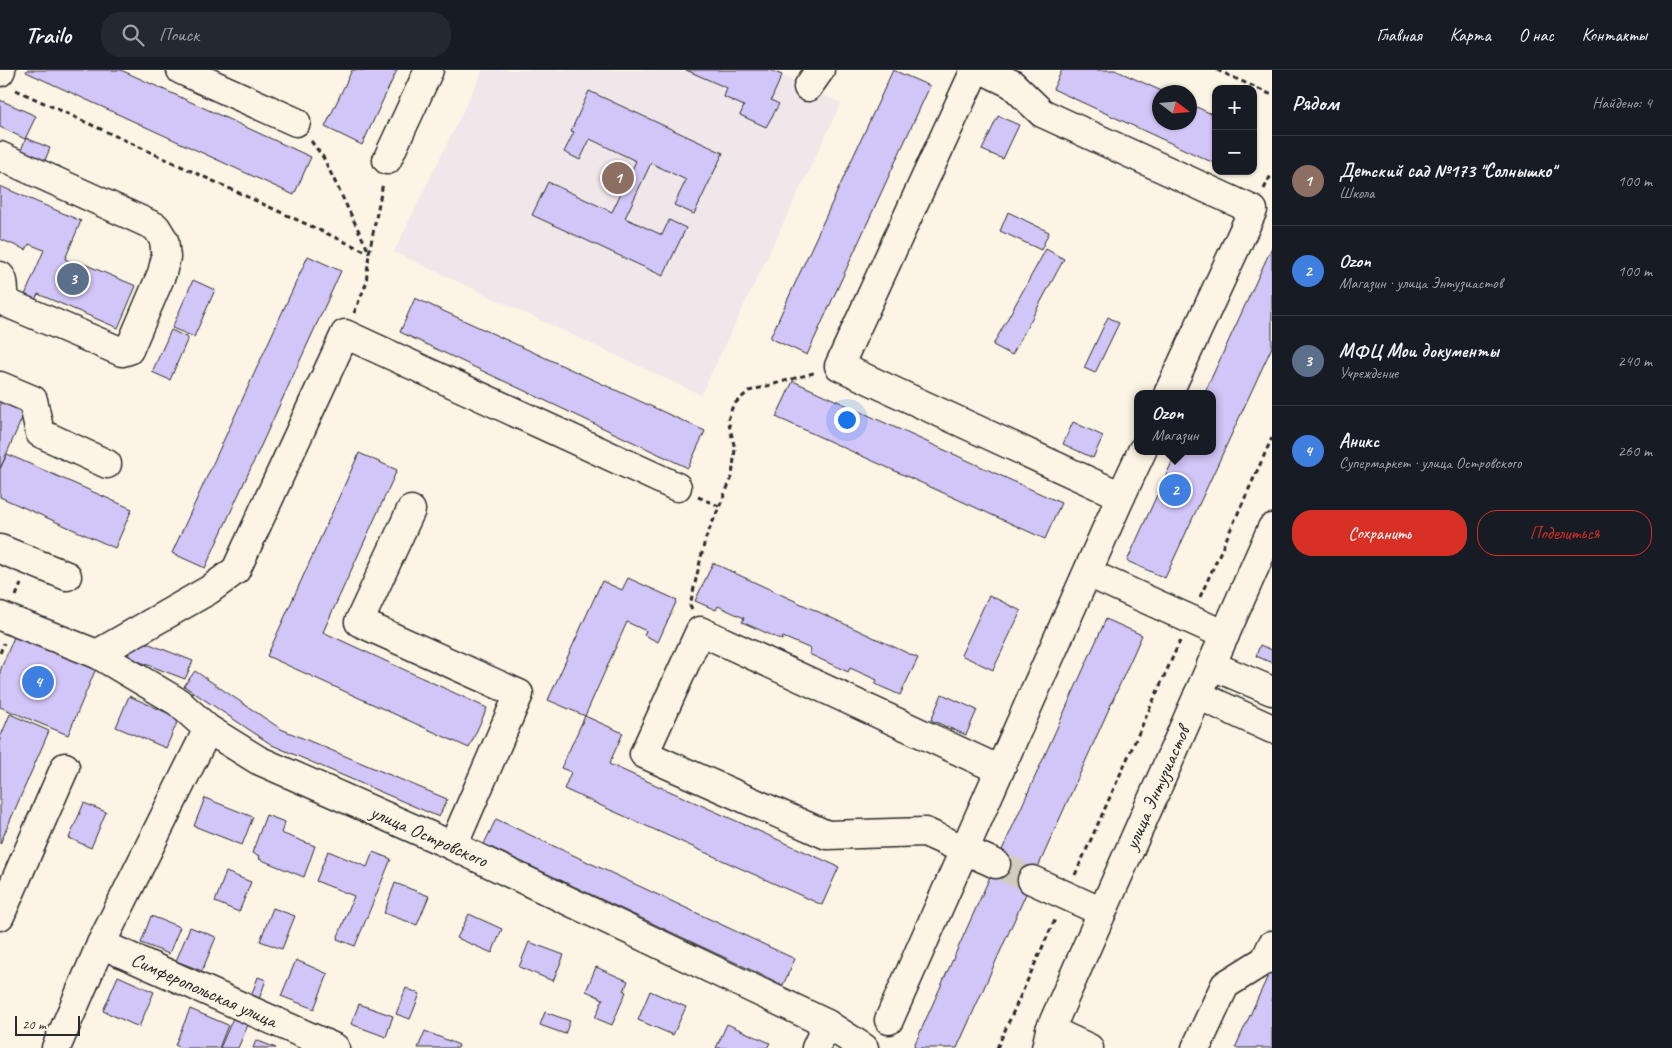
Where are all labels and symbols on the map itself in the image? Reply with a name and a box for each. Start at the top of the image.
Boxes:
north arrow [1152,85,1197,130]
pin: 1 [602,159,634,197]
pin: 3 [57,260,89,298]
your location [834,407,860,433]
pin: 2 [1159,471,1191,509]
pin: 4 [22,663,54,701]
street label: улица Энтузиастов [1118,720,1197,854]
street label: улица Островского [366,799,492,873]
street label: Симферопольская улица [127,947,282,1034]
scale bar [15,1013,80,1036]

